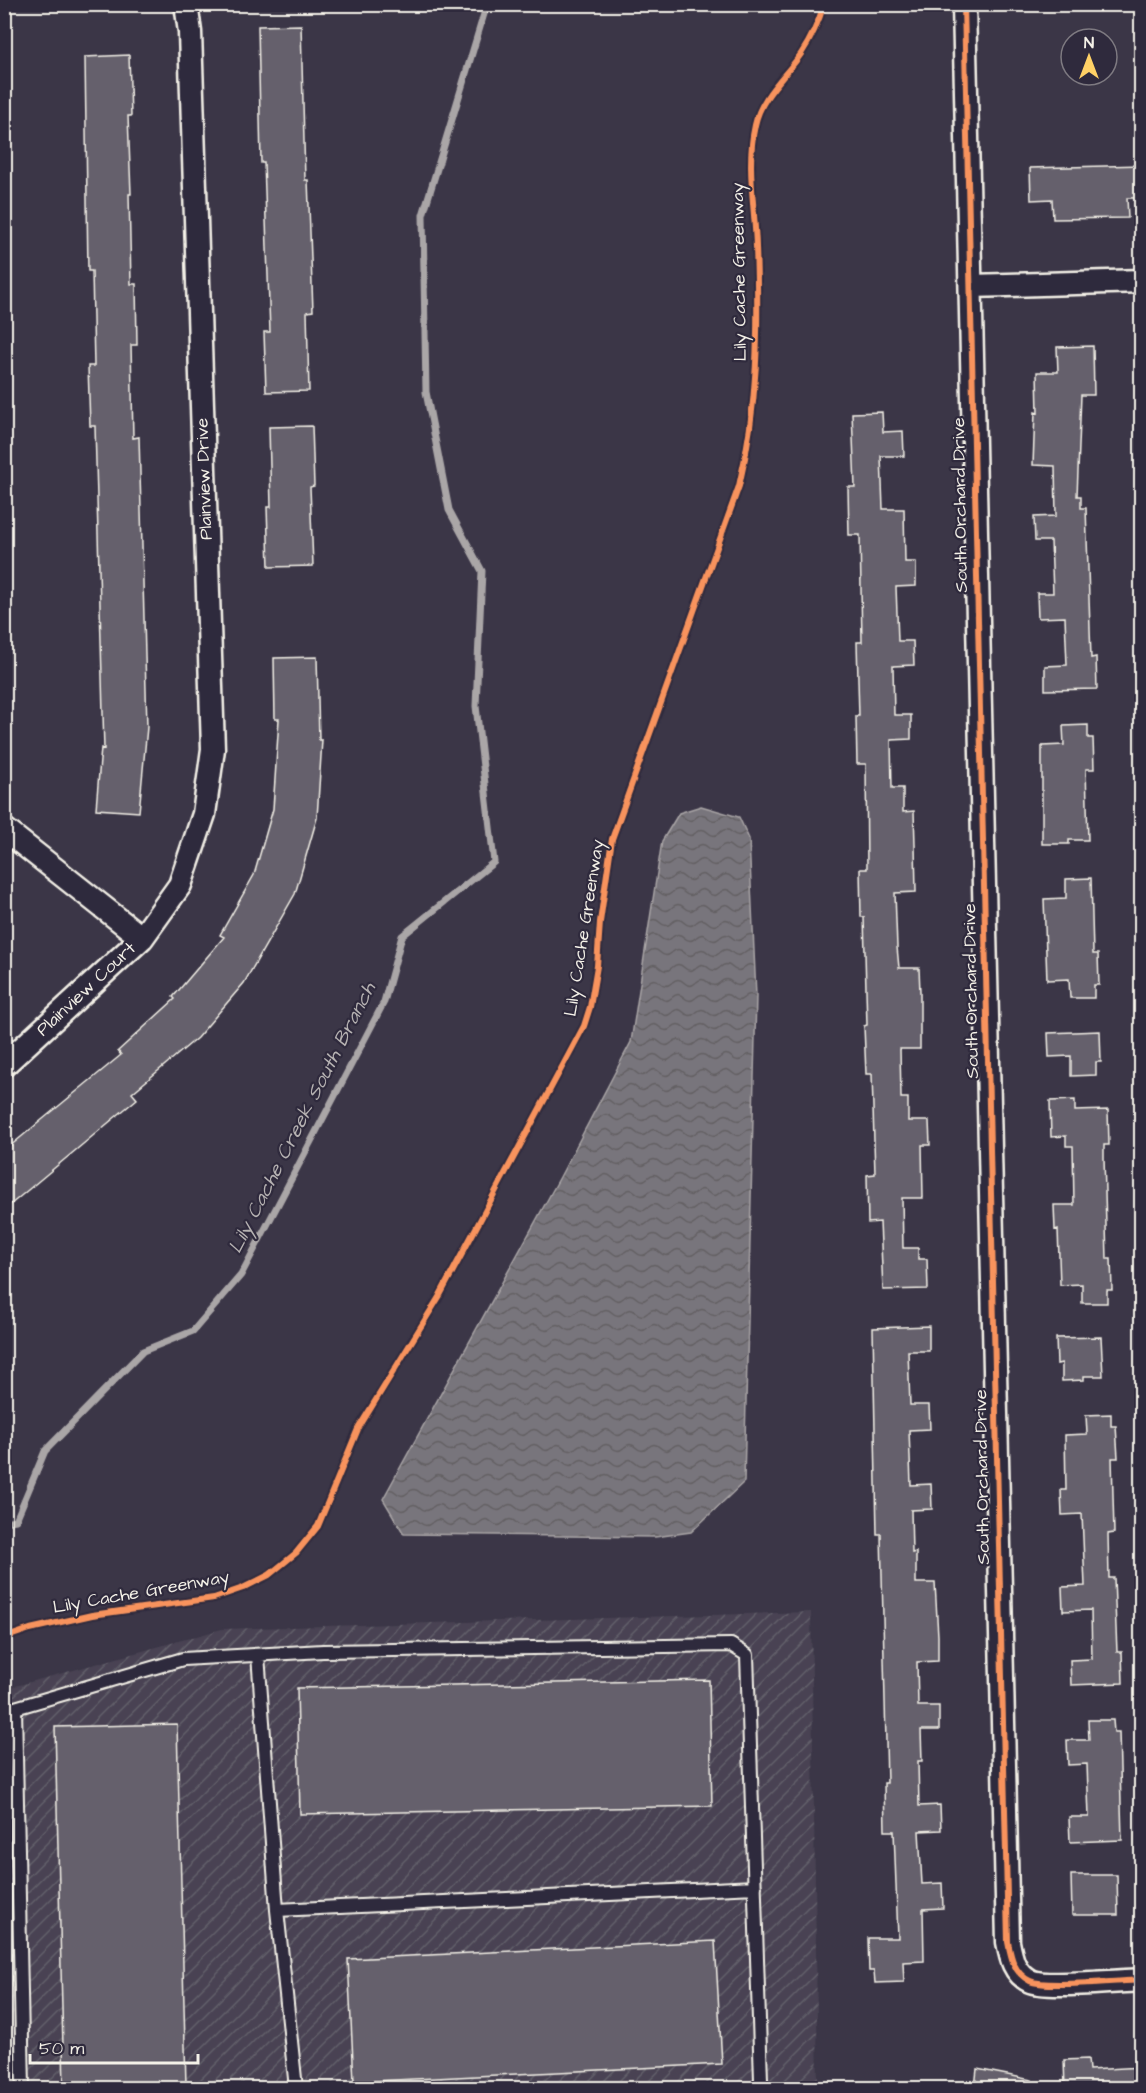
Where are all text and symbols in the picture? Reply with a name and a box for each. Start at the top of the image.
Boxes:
north arrow [1059,27,1119,87]
text: N [1084,32,1094,54]
street label: Lily Cache Greenway [725,182,754,362]
street label: Plainview Drive [189,417,219,540]
street label: South Orchard Drive [946,417,974,593]
street label: Lily Cache Greenway [558,838,611,1018]
street label: South Orchard Drive [957,903,985,1079]
street label: Plainview Court [31,936,142,1042]
water label: Lily Cache Creek South Branch [221,977,384,1259]
street label: South Orchard Drive [968,1389,996,1565]
street label: Lily Cache Greenway [51,1564,231,1621]
scale bar [30,2027,198,2065]
text: 50 m [39,2036,84,2061]

